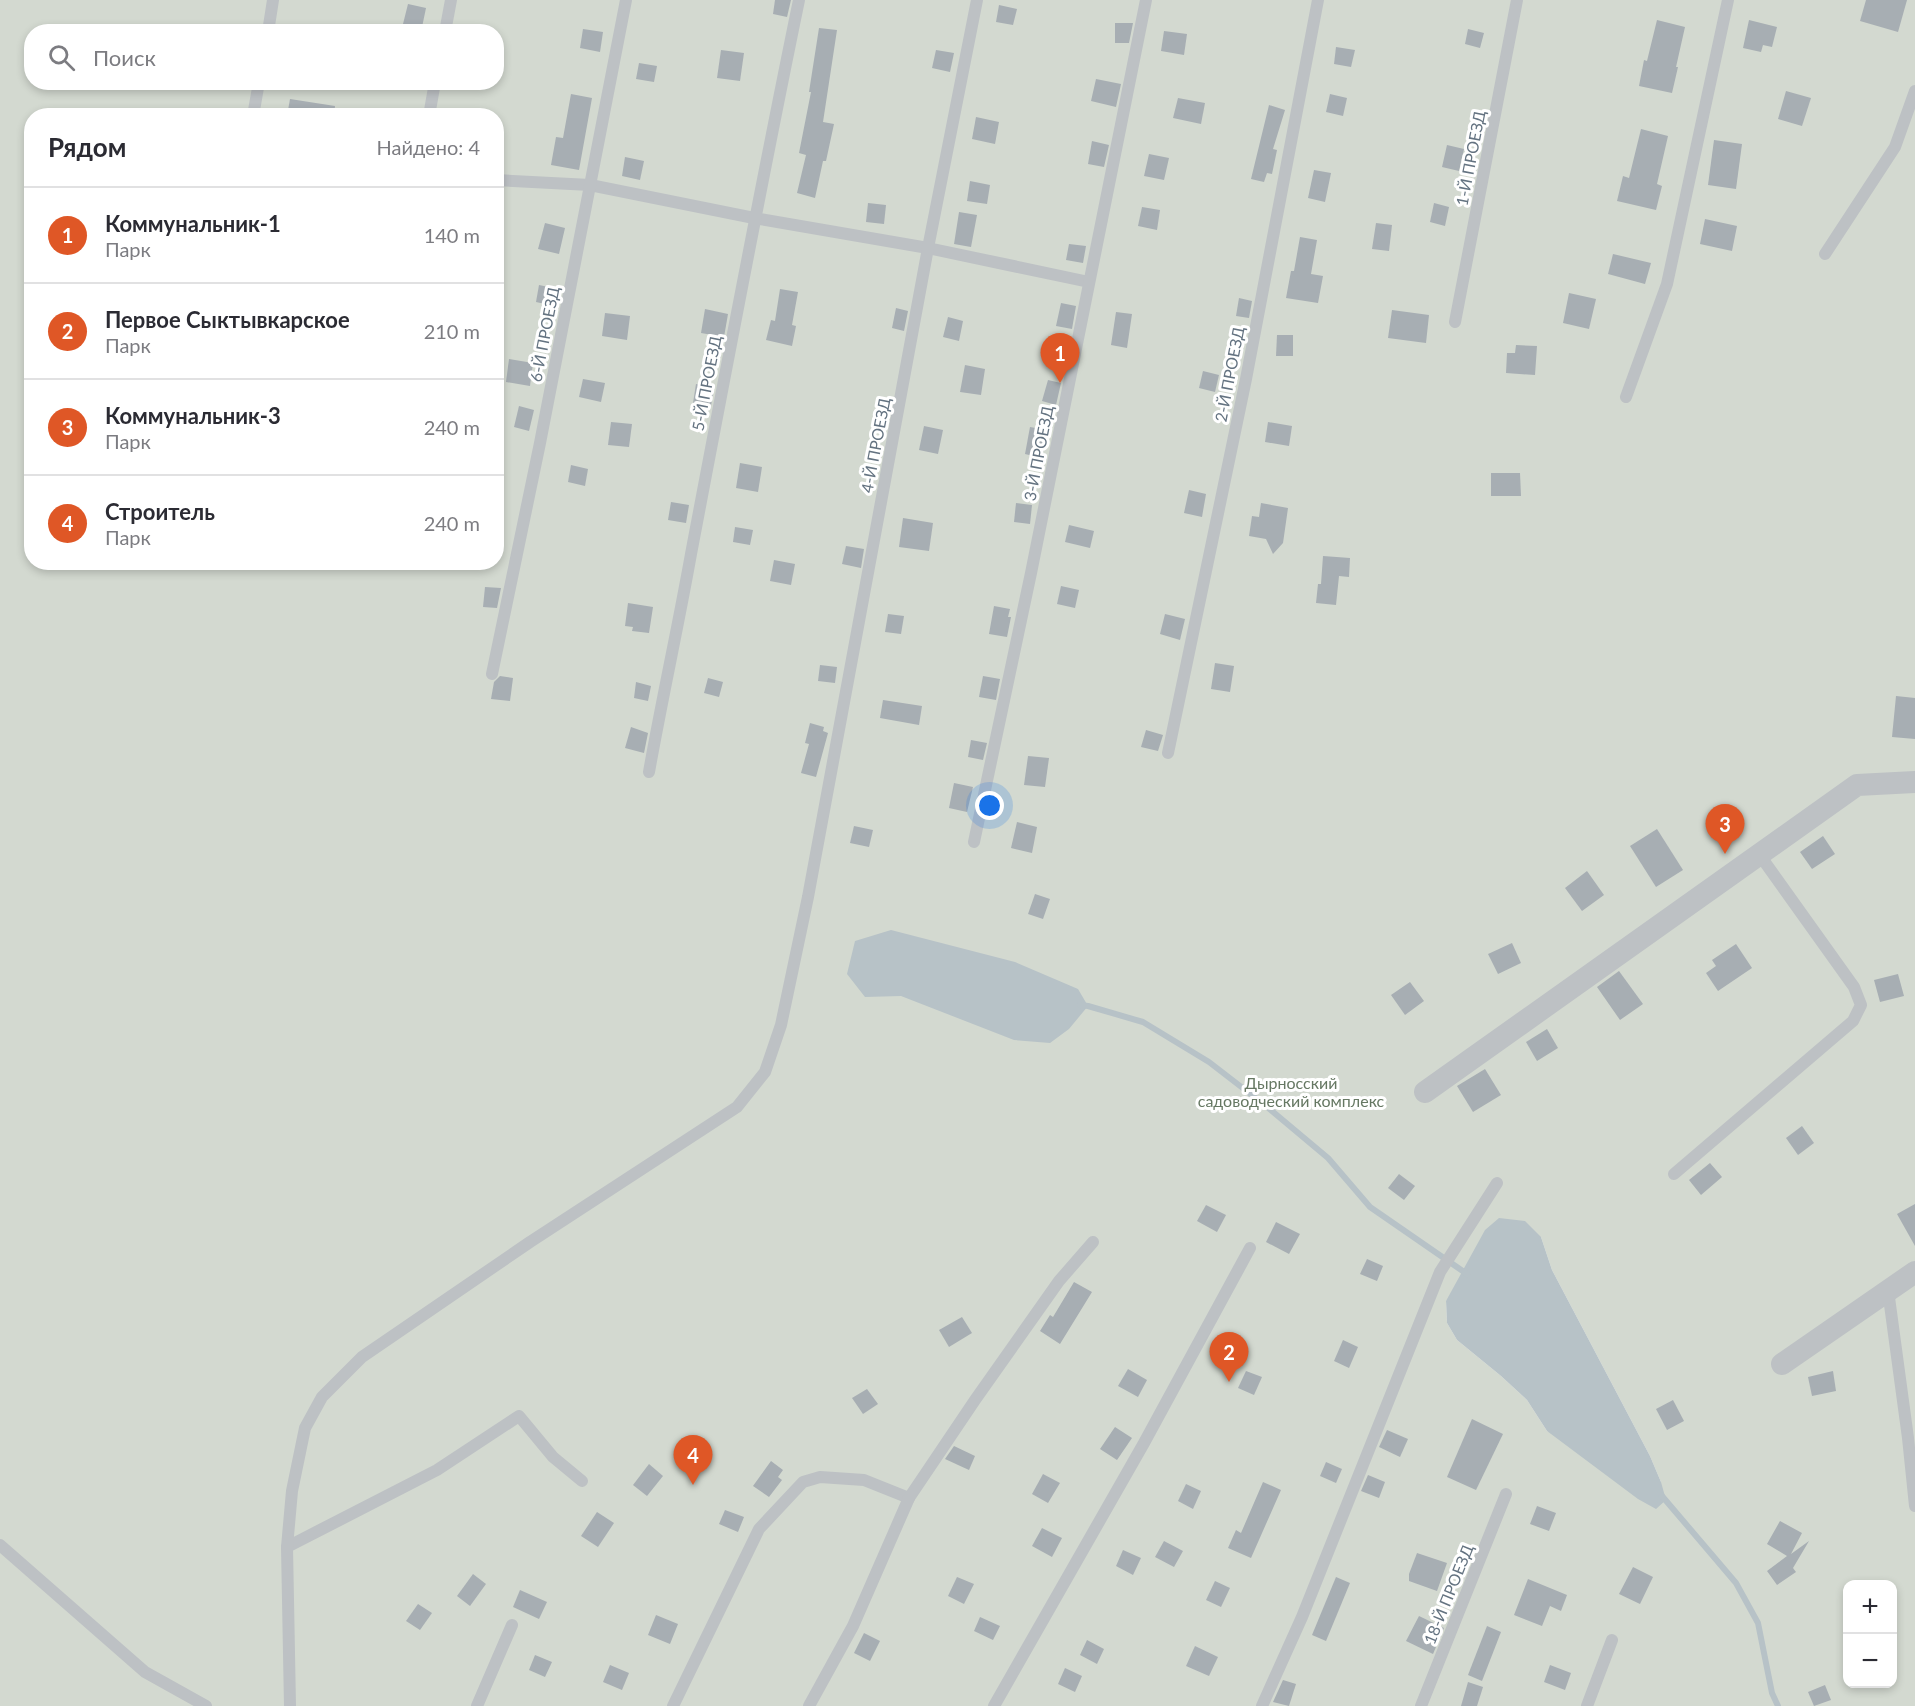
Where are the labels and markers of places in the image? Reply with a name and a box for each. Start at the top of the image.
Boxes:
pin: 1 [1040,334,1080,383]
pin: 3 [1706,804,1744,854]
pin: 2 [1210,1332,1248,1382]
pin: 4 [674,1436,712,1485]

